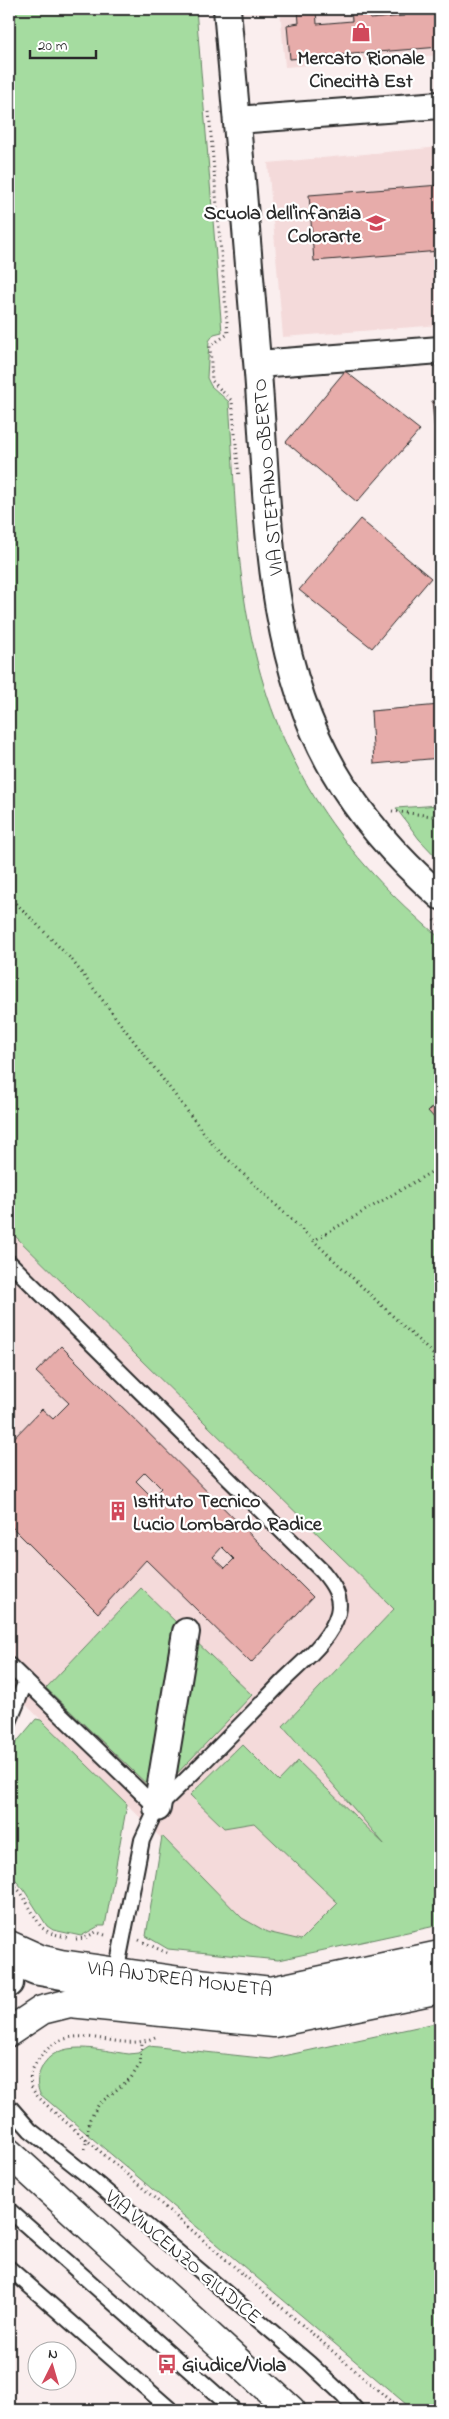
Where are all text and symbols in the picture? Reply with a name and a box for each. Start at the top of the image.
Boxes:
shop icon: Mercato Rionale Cinecittà Est [350,21,372,43]
scale bar [30,28,96,60]
text: 20 m [38,35,68,57]
place label: Mercato Rionale Cinecittà Est [297,45,426,97]
place label: Scuola dell'infanzia Colorarte [204,200,362,252]
school or university icon: Scuola dell'infanzia Colorarte [365,212,387,234]
street label: VIA STEFANO OBERTO [246,377,293,578]
place label: Istituto Tecnico Lucio Lombardo Radice [133,1488,323,1540]
building icon: Istituto Tecnico Lucio Lombardo Radice [107,1500,129,1522]
street label: VIA ANDREA MONETA [85,1955,274,2006]
street label: VIA VINCENZO GIUDICE [97,2183,267,2332]
north arrow [28,2342,78,2392]
text: N [47,2344,59,2365]
place label: Giudice/Viola [182,2352,287,2381]
bus stop icon: Giudice/Viola [156,2353,178,2375]

